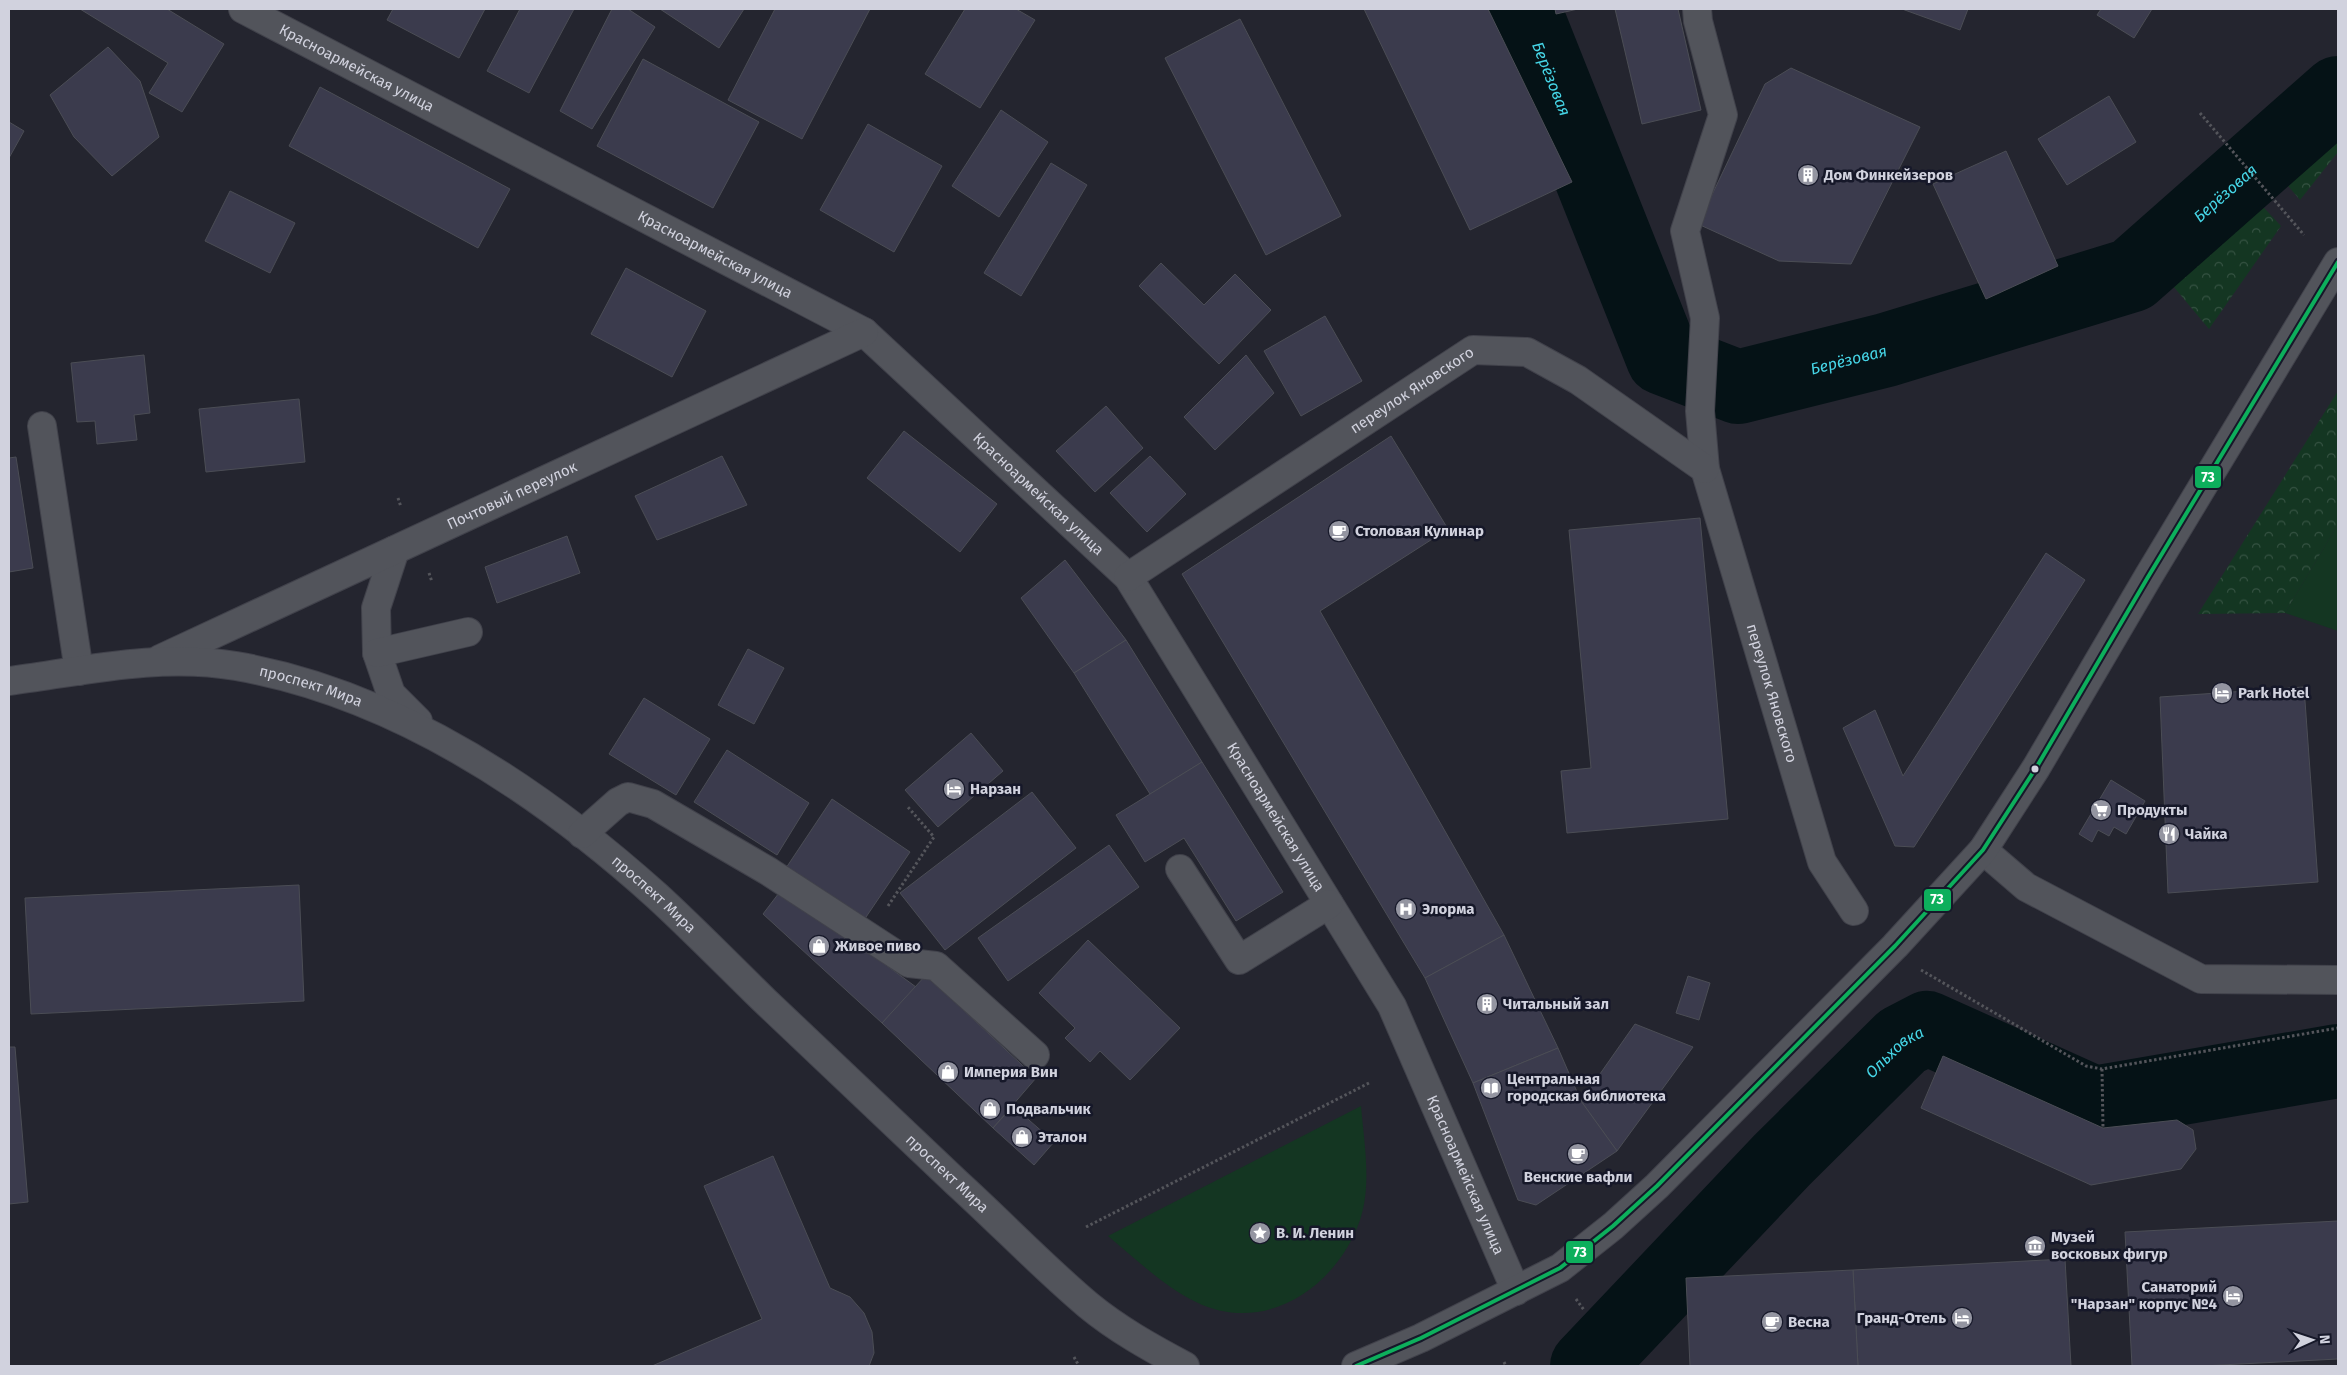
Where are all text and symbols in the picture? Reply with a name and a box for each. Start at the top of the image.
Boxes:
street label: Красноармейская улица [276,20,437,116]
water label: Берёзовая [1528,39,1575,119]
water label: Берёзовая [2189,160,2261,226]
building icon: Дом Финкейзеров [1796,163,1820,187]
place label: Дом Финкейзеров [1823,166,1953,184]
street label: Красноармейская улица [635,207,795,302]
water label: Берёзовая [1808,341,1889,378]
street label: переулок Яновского [1347,343,1477,437]
street label: Красноармейская улица [969,429,1108,559]
street label: Почтовый переулок [444,458,580,533]
line badge: 73 [2194,465,2222,489]
text: 73 [2201,469,2215,486]
cafe icon: Столовая Кулинар [1327,519,1351,543]
place label: Столовая Кулинар [1355,522,1484,540]
street label: переулок Яновского [1743,622,1801,765]
street label: проспект Мира [258,662,365,711]
hotel icon: Park Hotel [2210,681,2234,705]
place label: Park Hotel [2238,684,2310,702]
street label: Красноармейская улица [1223,739,1328,895]
unlabelled marker [2030,764,2040,774]
hotel icon: Нарзан [942,777,966,801]
place label: Нарзан [970,780,1021,798]
supermarket icon: Продукты [2089,798,2113,822]
place label: Продукты [2117,801,2187,819]
restaurant icon: Чайка [2157,822,2181,846]
place label: Чайка [2185,825,2228,843]
street label: проспект Мира [608,852,700,937]
line badge: 73 [1923,888,1952,912]
text: 73 [1930,891,1944,908]
hospital icon: Элорма [1394,897,1418,921]
place label: Элорма [1422,900,1475,918]
shop icon: Живое пиво [807,934,831,958]
place label: Живое пиво [834,937,921,955]
building icon: Читальный зал [1475,992,1499,1016]
place label: Читальный зал [1503,995,1609,1013]
water label: Ольховка [1861,1022,1927,1082]
shop icon: Империя Вин [936,1060,960,1084]
place label: Империя Вин [964,1063,1058,1081]
place label: Центральная городская библиотека [1507,1070,1666,1105]
library icon: Центральная городская библиотека [1479,1076,1503,1100]
street label: Красноармейская улица [1423,1092,1508,1257]
shop icon: Подвальчик [978,1097,1002,1121]
place label: Подвальчик [1006,1100,1092,1118]
shop icon: Эталон [1010,1125,1034,1149]
place label: Эталон [1038,1128,1087,1146]
street label: проспект Мира [902,1130,992,1217]
cafe icon: Венские вафли [1566,1142,1590,1166]
place label: Венские вафли [1524,1168,1632,1186]
place icon: В. И. Ленин [1248,1221,1272,1245]
place label: В. И. Ленин [1276,1224,1354,1242]
place label: Музей восковых фигур [2051,1228,2168,1263]
museum icon: Музей восковых фигур [2023,1234,2047,1258]
line badge: 73 [1565,1240,1594,1264]
text: 73 [1573,1244,1587,1261]
place label: Санаторий "Нарзан" корпус №4 [2071,1278,2218,1313]
hotel icon: Санаторий "Нарзан" корпус №4 [2221,1284,2245,1308]
hotel icon: Гранд-Отель [1950,1306,1974,1330]
place label: Гранд-Отель [1857,1309,1946,1327]
cafe icon: Весна [1760,1310,1784,1334]
place label: Весна [1788,1313,1830,1331]
north arrow [2287,1315,2337,1365]
text: N [2316,1334,2333,1344]

